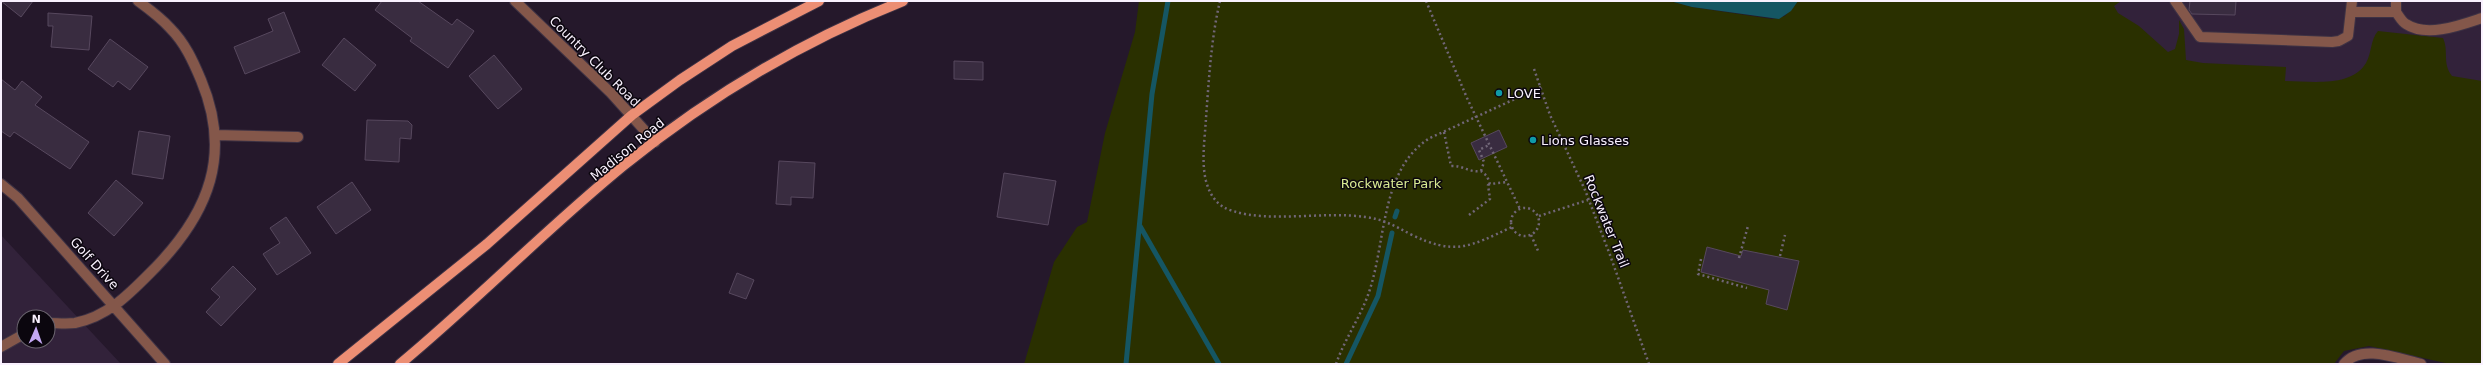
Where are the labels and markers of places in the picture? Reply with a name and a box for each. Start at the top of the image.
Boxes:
place label: LOVE [1507,86,1541,101]
marker: LOVE [1494,88,1504,98]
place label: Lions Glasses [1541,133,1629,148]
marker: Lions Glasses [1528,135,1538,145]

